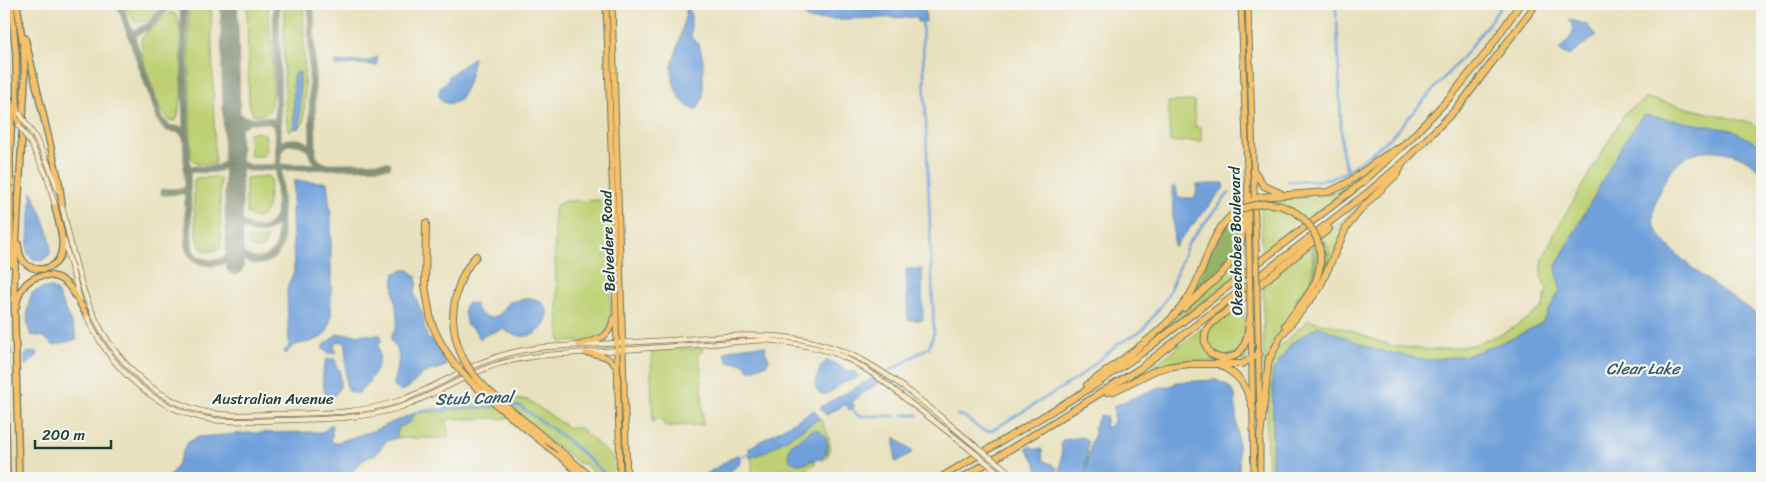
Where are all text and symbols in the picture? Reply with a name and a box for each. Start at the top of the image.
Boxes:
street label: Okeechobee Boulevard [1222,165,1250,316]
street label: Belvedere Road [593,189,623,292]
water label: Clear Lake [1606,354,1682,383]
water label: Stub Canal [435,382,517,414]
street label: Australian Avenue [211,386,334,412]
scale bar [35,417,111,449]
text: 200 m [42,422,86,448]

